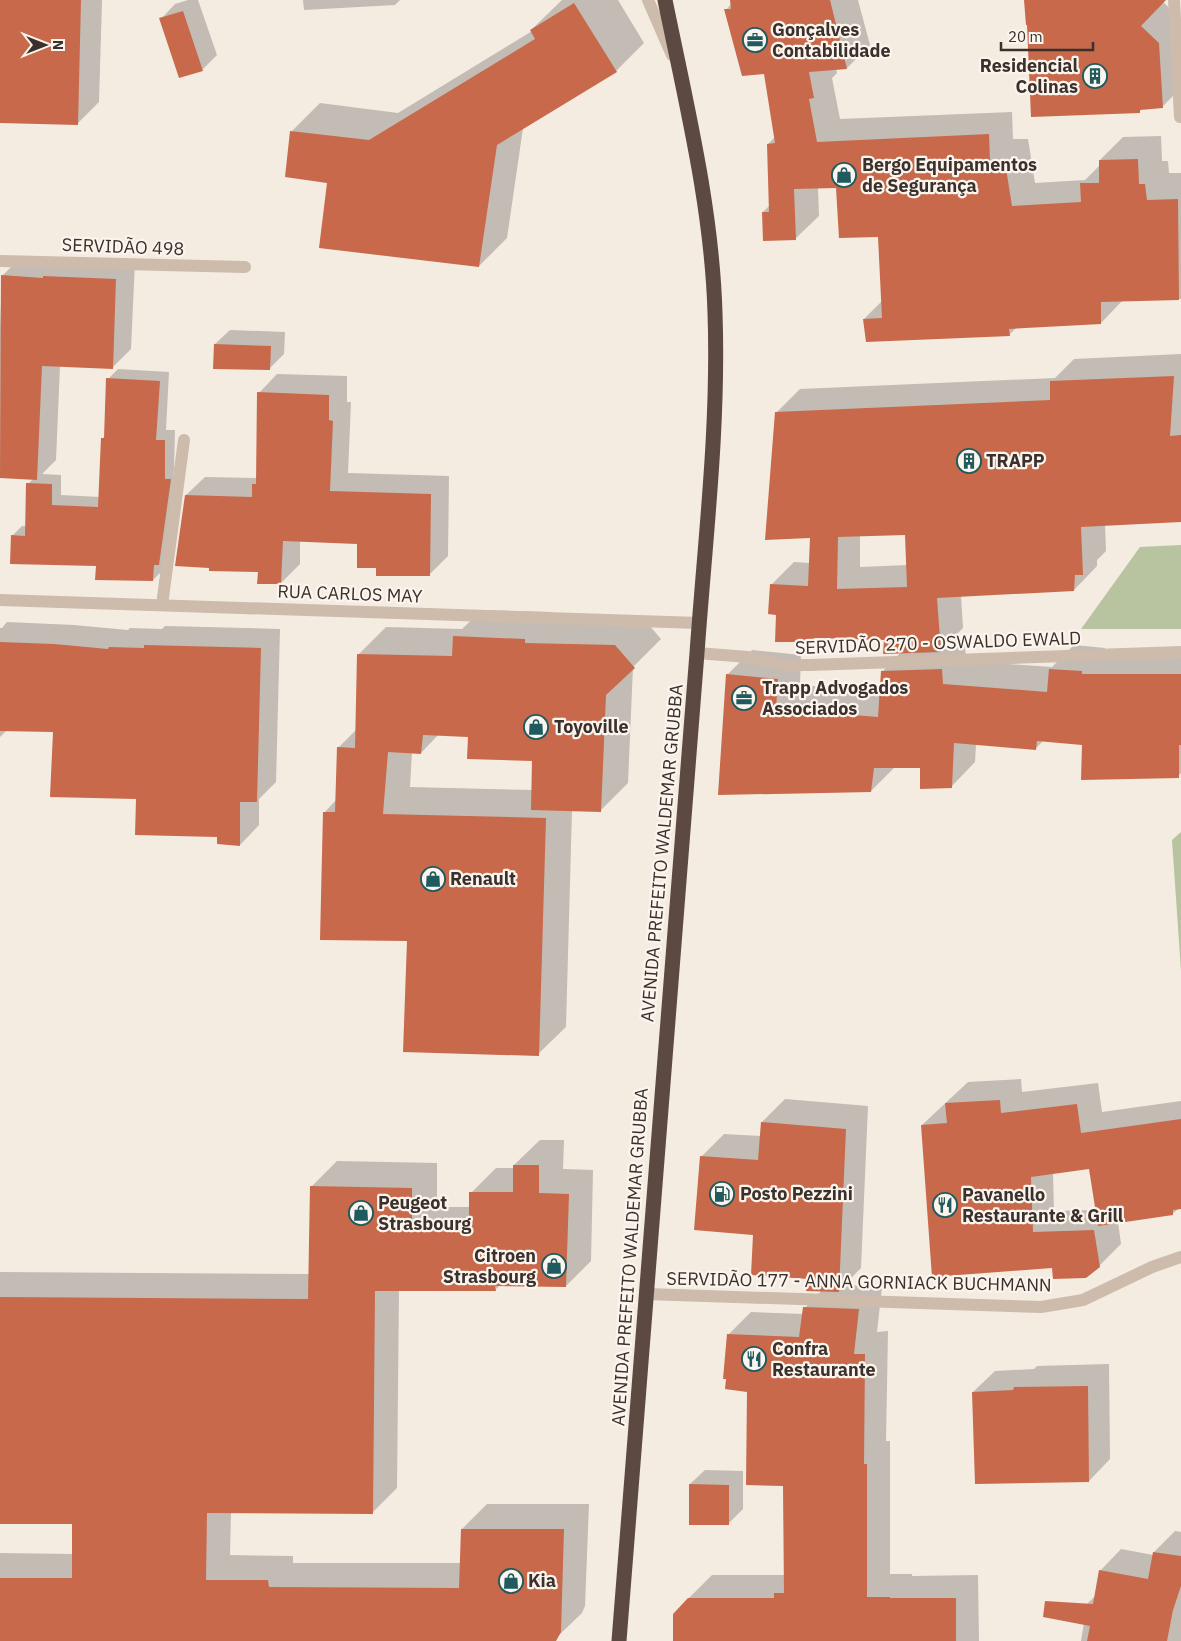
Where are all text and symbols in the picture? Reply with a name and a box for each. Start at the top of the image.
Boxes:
place label: Gonçalves Contabilidade [772,18,891,62]
north arrow [20,20,70,70]
scale bar [1001,20,1094,52]
office icon: Gonçalves Contabilidade [742,27,768,53]
text: 20 m [1008,27,1043,46]
text: N [49,40,67,50]
place label: Residencial Colinas [980,54,1079,98]
building icon: Residencial Colinas [1082,63,1108,89]
place label: Bergo Equipamentos de Segurança [862,153,1037,197]
shop icon: Bergo Equipamentos de Segurança [831,162,857,188]
street label: SERVIDÃO 498 [61,233,185,260]
building icon: TRAPP [956,448,982,474]
place label: TRAPP [986,449,1045,472]
street label: RUA CARLOS MAY [277,579,423,608]
street label: SERVIDÃO 270 - OSWALDO EWALD [795,626,1081,659]
place label: Trapp Advogados Associados [762,676,908,720]
street label: AVENIDA PREFEITO WALDEMAR GRUBBA [635,683,688,1023]
office icon: Trapp Advogados Associados [731,685,757,711]
shop icon: Toyoville [523,714,549,740]
place label: Toyoville [554,715,629,738]
shop icon: Renault [420,866,446,892]
place label: Renault [450,867,516,890]
street label: AVENIDA PREFEITO WALDEMAR GRUBBA [606,1087,653,1427]
fuel station icon: Posto Pezzini [709,1181,735,1207]
place label: Posto Pezzini [740,1182,853,1205]
place label: Pavanello Restaurante & Grill [962,1183,1124,1227]
place label: Peugeot Strasbourg [378,1191,471,1235]
restaurant icon: Pavanello Restaurante & Grill [932,1192,958,1218]
shop icon: Peugeot Strasbourg [348,1200,374,1226]
place label: Citroen Strasbourg [443,1244,536,1288]
shop icon: Citroen Strasbourg [541,1253,567,1279]
street label: SERVIDÃO 177 - ANNA GORNIACK BUCHMANN [666,1267,1052,1296]
place label: Confra Restaurante [772,1337,876,1381]
restaurant icon: Confra Restaurante [741,1346,767,1372]
shop icon: Kia [498,1568,524,1594]
place label: Kia [528,1569,556,1592]

